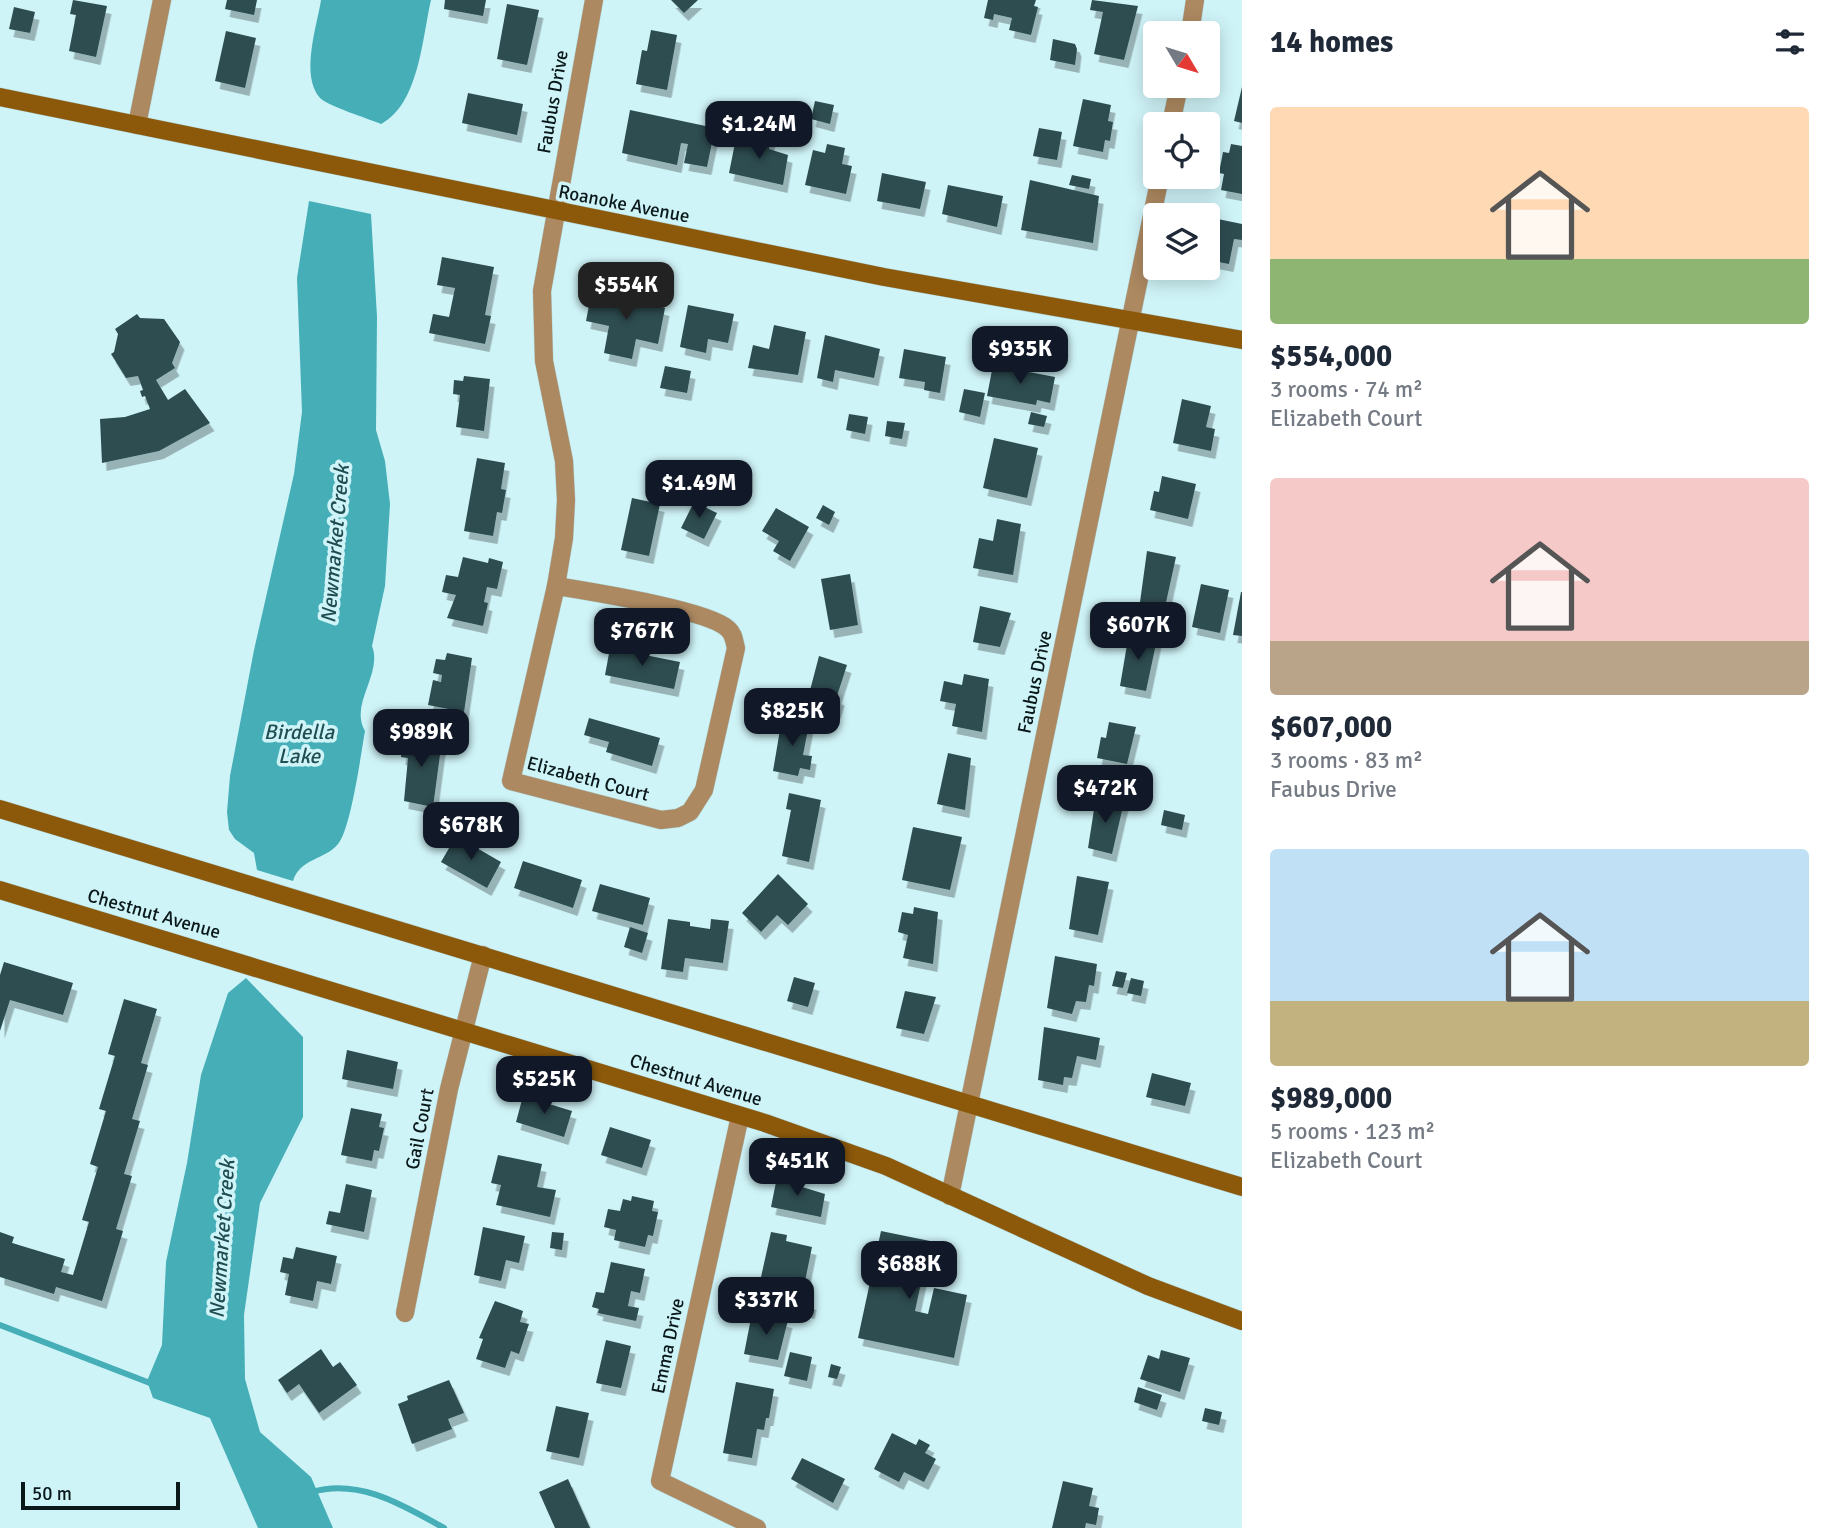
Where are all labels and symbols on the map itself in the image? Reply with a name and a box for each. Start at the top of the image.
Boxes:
north arrow [1143,21,1220,98]
street label: Faubus Drive [532,48,574,156]
pin: $1.24M [702,102,816,161]
street label: Roanoke Avenue [556,180,692,228]
pin: $554K [577,262,675,322]
pin: $935K [971,326,1069,386]
water label: Newmarket Creek [315,461,355,624]
pin: $1.49M [642,461,756,520]
pin: $607K [1089,602,1187,662]
pin: $767K [593,608,691,668]
street label: Faubus Drive [1012,628,1058,736]
pin: $825K [743,688,841,748]
pin: $989K [372,710,470,769]
water label: Birdella Lake [264,719,336,769]
street label: Elizabeth Court [524,751,652,807]
pin: $472K [1056,766,1154,825]
pin: $678K [422,802,520,862]
street label: Chestnut Avenue [85,884,223,944]
street label: Chestnut Avenue [627,1048,765,1112]
pin: $525K [495,1056,593,1116]
street label: Gail Court [400,1086,440,1172]
pin: $451K [748,1138,846,1198]
water label: Newmarket Creek [203,1156,241,1319]
pin: $688K [860,1242,958,1301]
pin: $337K [717,1278,815,1337]
street label: Emma Drive [646,1296,690,1396]
scale bar [21,1479,180,1511]

